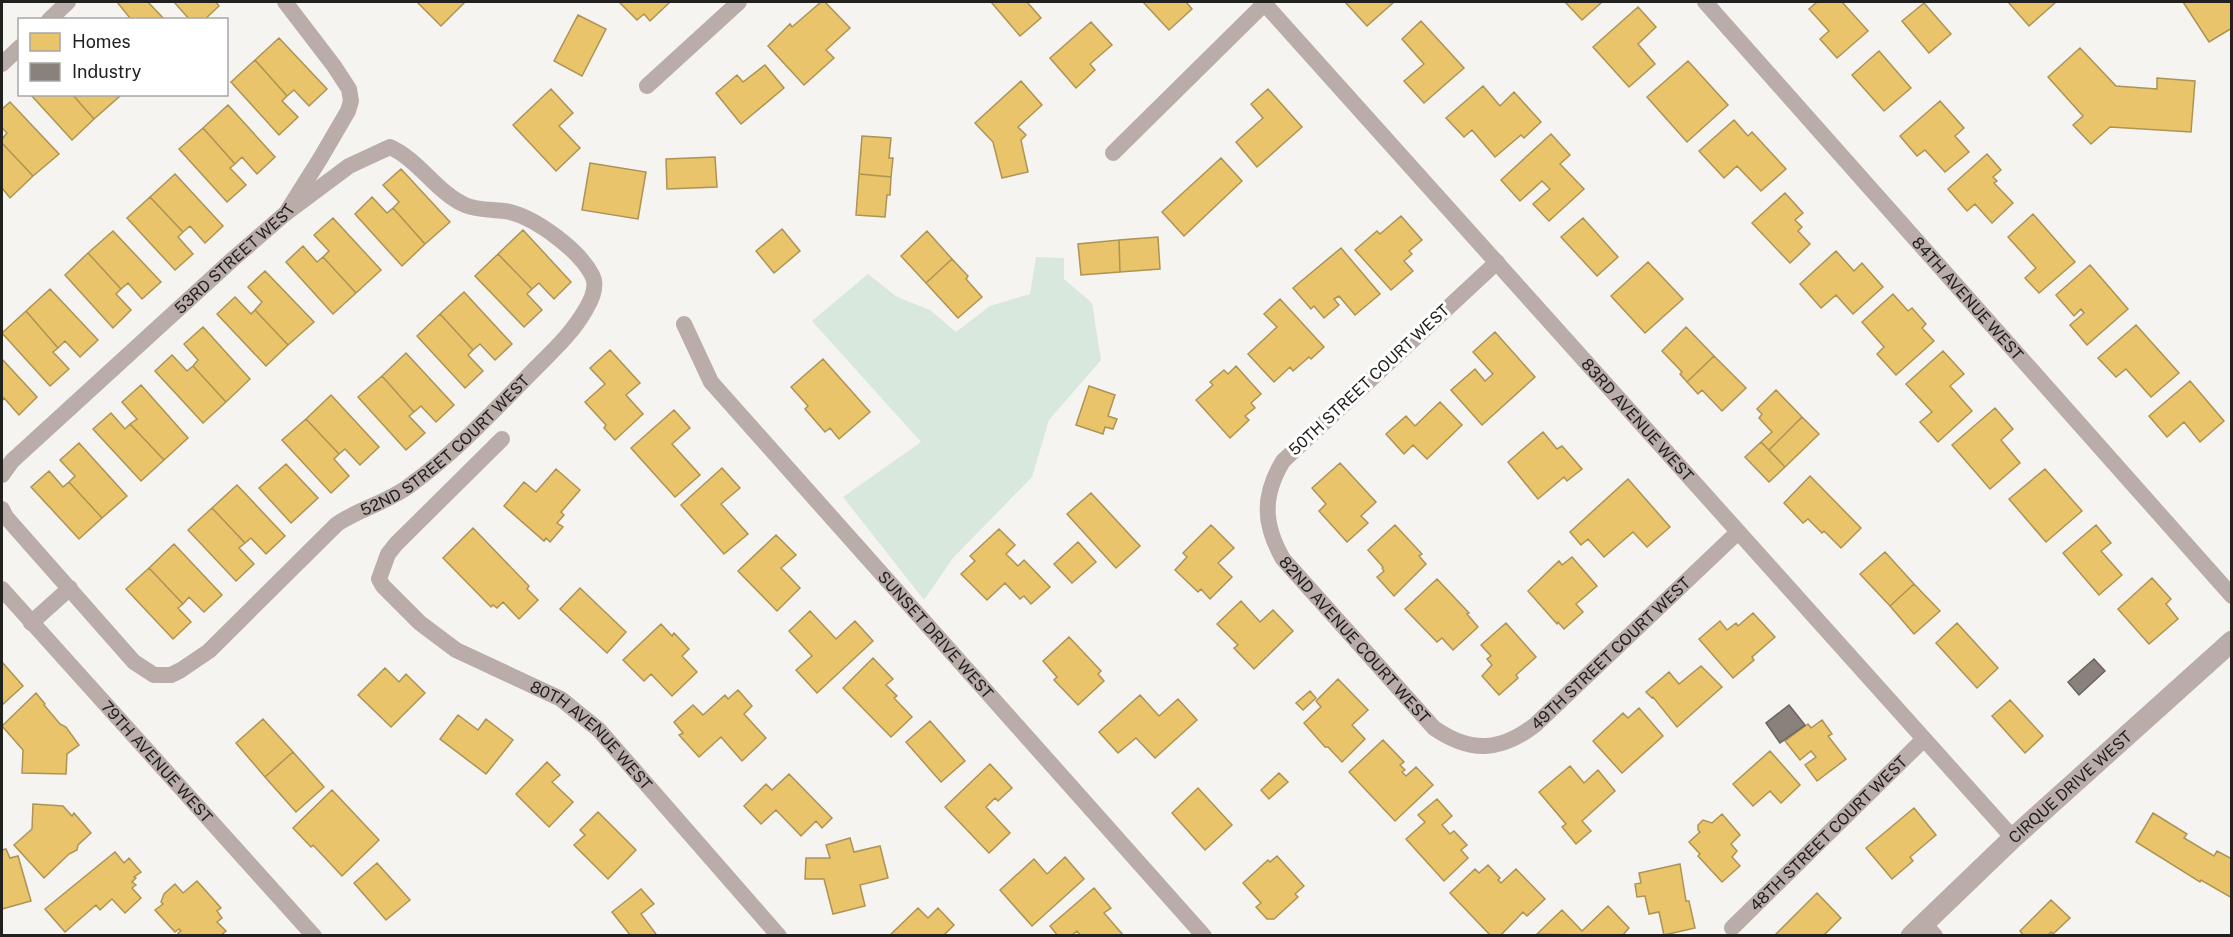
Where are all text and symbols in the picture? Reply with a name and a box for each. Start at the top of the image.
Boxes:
legend [18,18,228,96]
text: Homes [72,31,131,52]
text: Industry [72,61,142,82]
street label: 53RD STREET WEST [170,200,299,318]
street label: 84TH AVENUE WEST [1908,233,2028,364]
street label: 50TH STREET COURT WEST [1285,300,1454,459]
street label: 83RD AVENUE WEST [1578,354,1698,485]
street label: 52ND STREET COURT WEST [357,371,534,520]
street label: 82ND AVENUE COURT WEST [1275,552,1435,727]
street label: SUNSET DRIVE WEST [874,567,998,703]
street label: 49TH STREET COURT WEST [1527,573,1695,733]
street label: 80TH AVENUE WEST [527,677,657,794]
street label: 79TH AVENUE WEST [97,697,217,827]
street label: CIRQUE DRIVE WEST [2004,726,2136,847]
street label: 48TH STREET COURT WEST [1746,751,1911,915]

